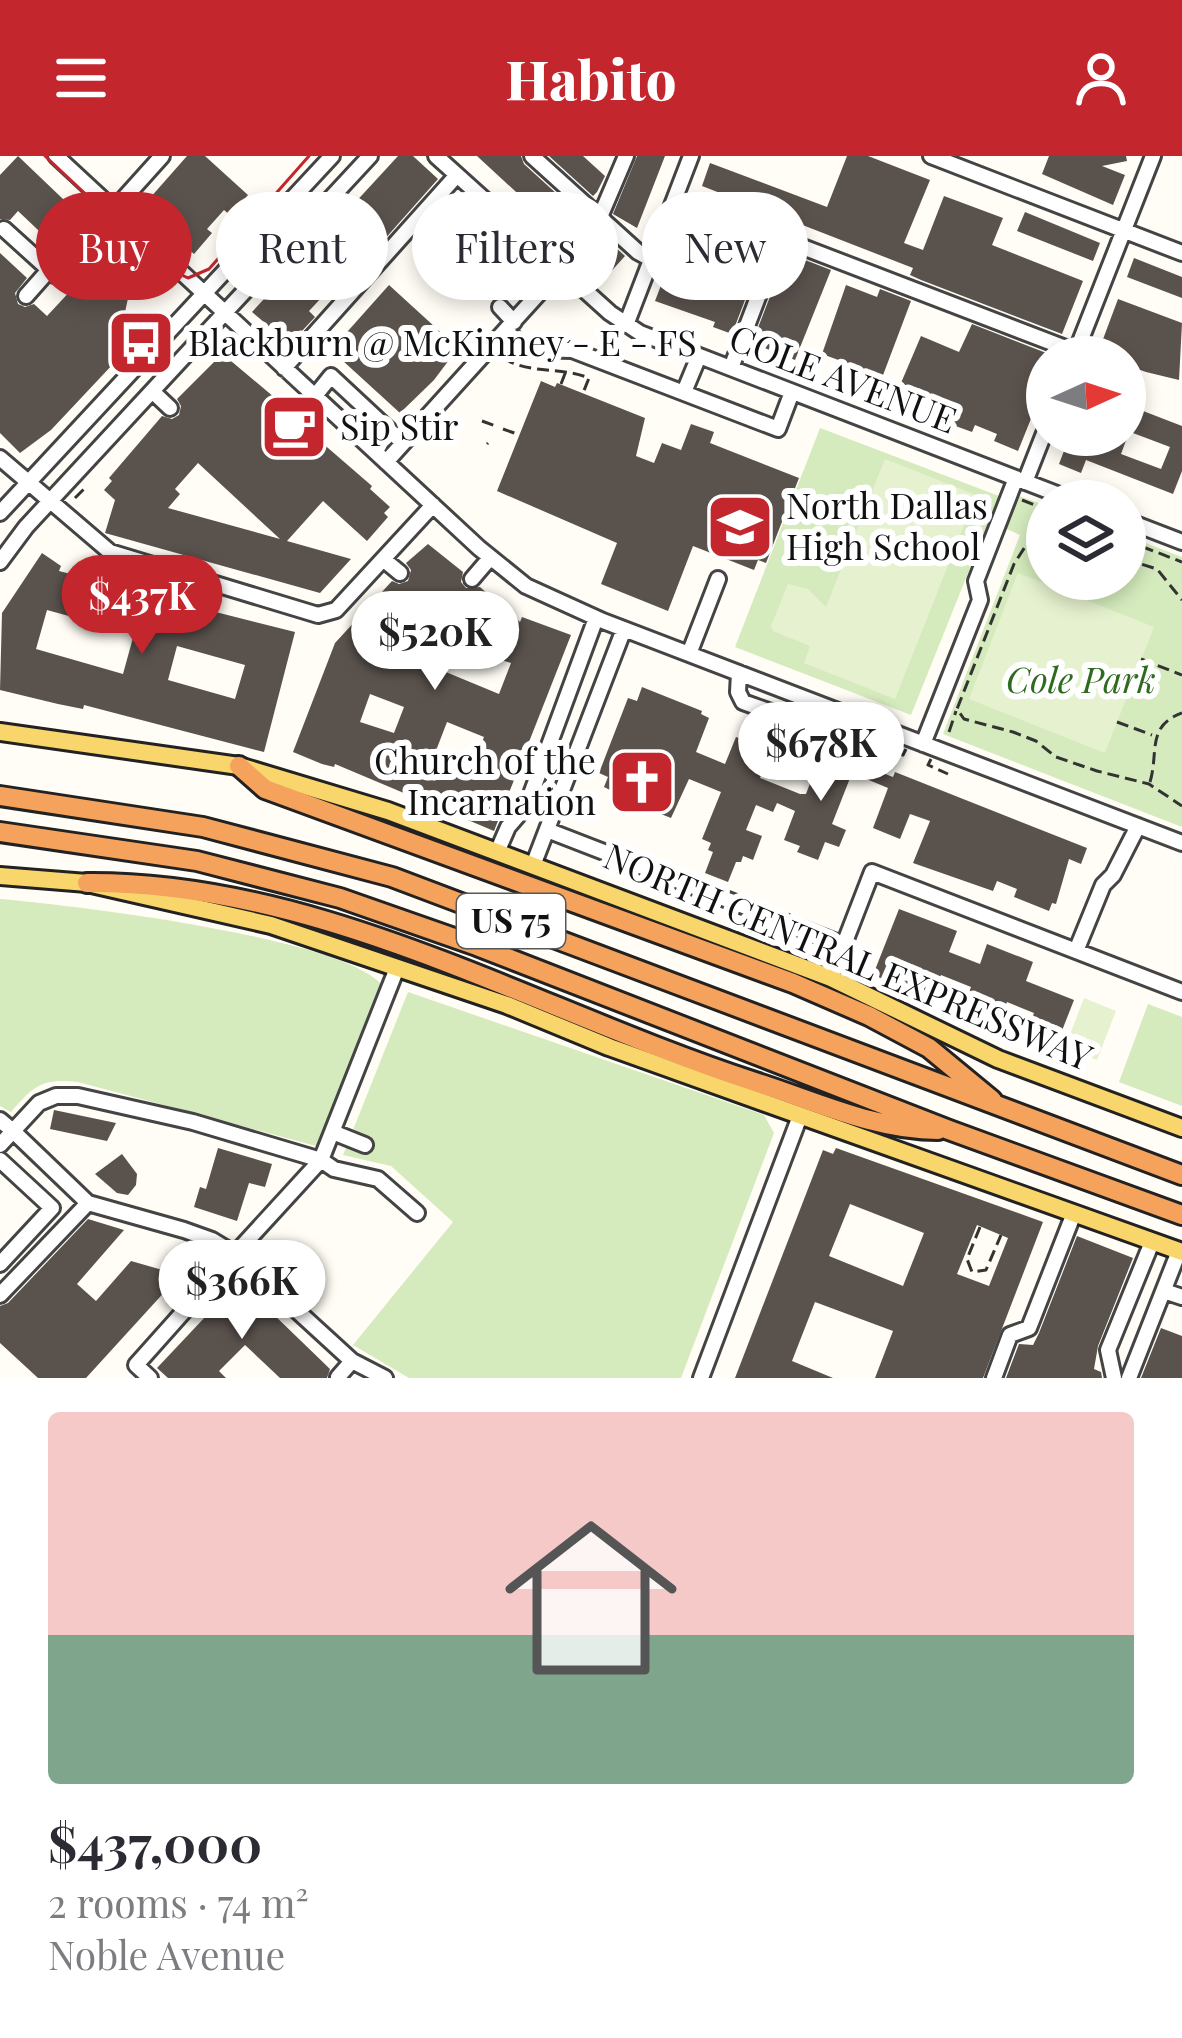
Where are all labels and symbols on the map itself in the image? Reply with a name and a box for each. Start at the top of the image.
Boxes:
bus stop icon: Blackburn @ McKinney - E - FS [106,308,176,378]
street label: COLE AVENUE [723,312,964,442]
place label: Blackburn @ McKinney - E - FS [188,317,697,365]
north arrow [1026,336,1146,456]
cafe icon: Sip Stir [259,392,329,462]
place label: Sip Stir [340,401,459,449]
place label: North Dallas High School [786,480,988,569]
school or university icon: North Dallas High School [705,492,775,562]
pin: $437K [58,555,226,657]
pin: $520K [351,591,519,693]
park label: Cole Park [1006,654,1156,702]
pin: $678K [737,702,905,804]
place label: Church of the Incarnation [374,735,596,824]
church icon: Church of the Incarnation [607,747,677,817]
street label: NORTH CENTRAL EXPRESSWAY [597,830,1101,1080]
road number: US 75 [457,894,565,948]
pin: $366K [158,1240,326,1342]

